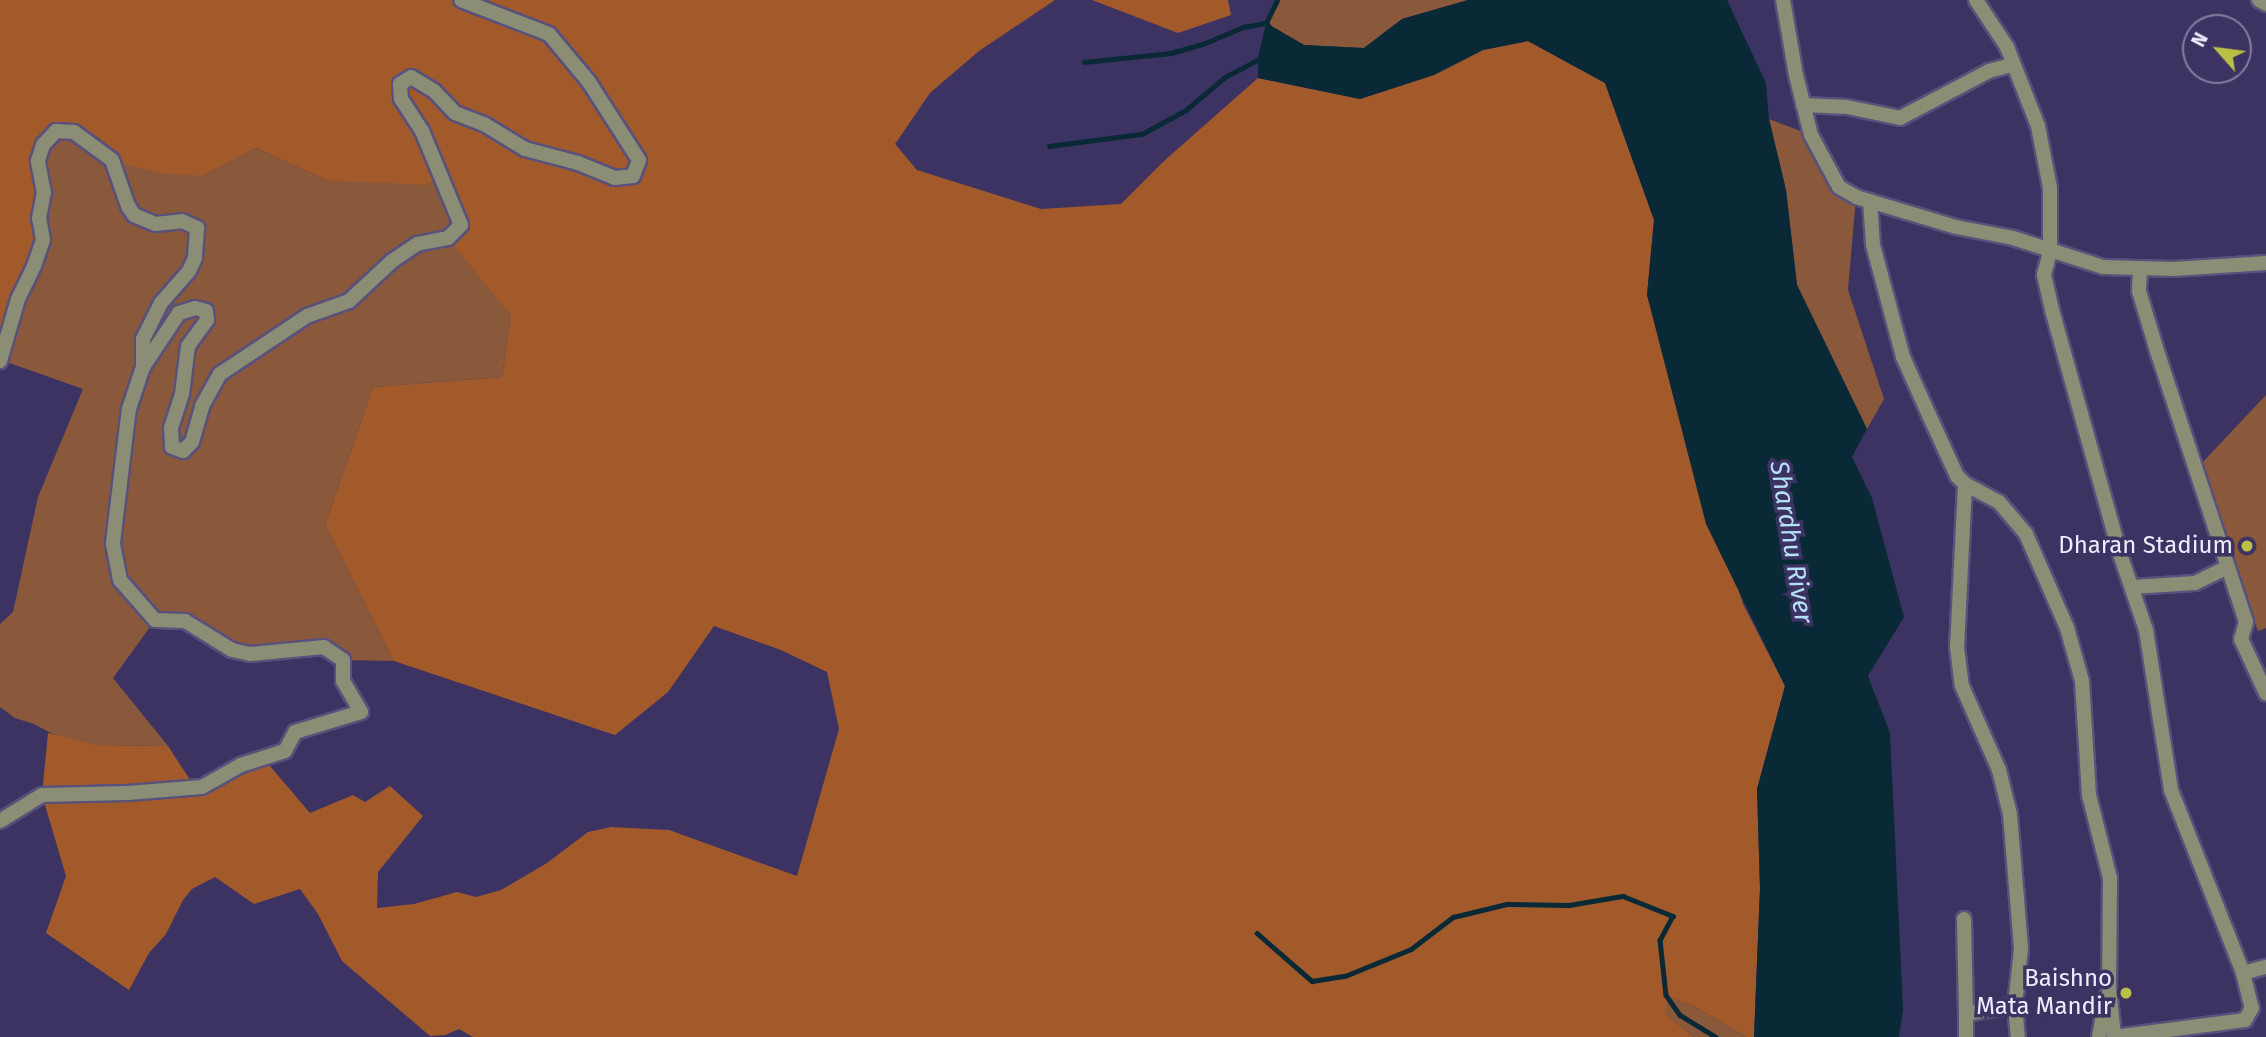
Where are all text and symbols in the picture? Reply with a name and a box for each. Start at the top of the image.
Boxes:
north arrow [2182,14,2252,84]
text: N [2187,29,2213,51]
water label: Shardhu River [1763,459,1819,625]
place label: Dharan Stadium [2058,532,2233,560]
marker: Dharan Stadium [2239,538,2255,554]
place label: Baishno Mata Mandir [1976,965,2112,1021]
marker: Baishno Mata Mandir [2118,985,2134,1001]

